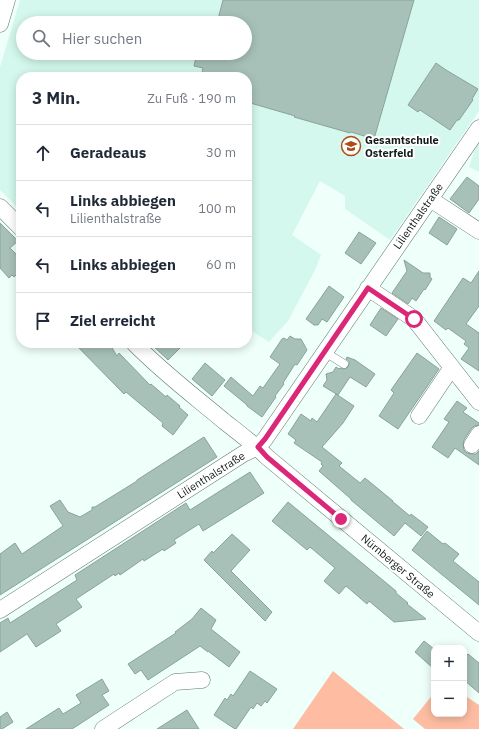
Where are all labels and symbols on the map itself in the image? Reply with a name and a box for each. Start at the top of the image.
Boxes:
place label: Gesamtschule Osterfeld [365,133,439,160]
school or university icon: Gesamtschule Osterfeld [340,135,362,157]
street label: Lilienthalstraße [390,180,446,252]
route start [405,310,423,328]
street label: Lilienthalstraße [174,449,248,501]
route end [332,510,350,528]
street label: Nürnberger Straße [358,531,438,601]

